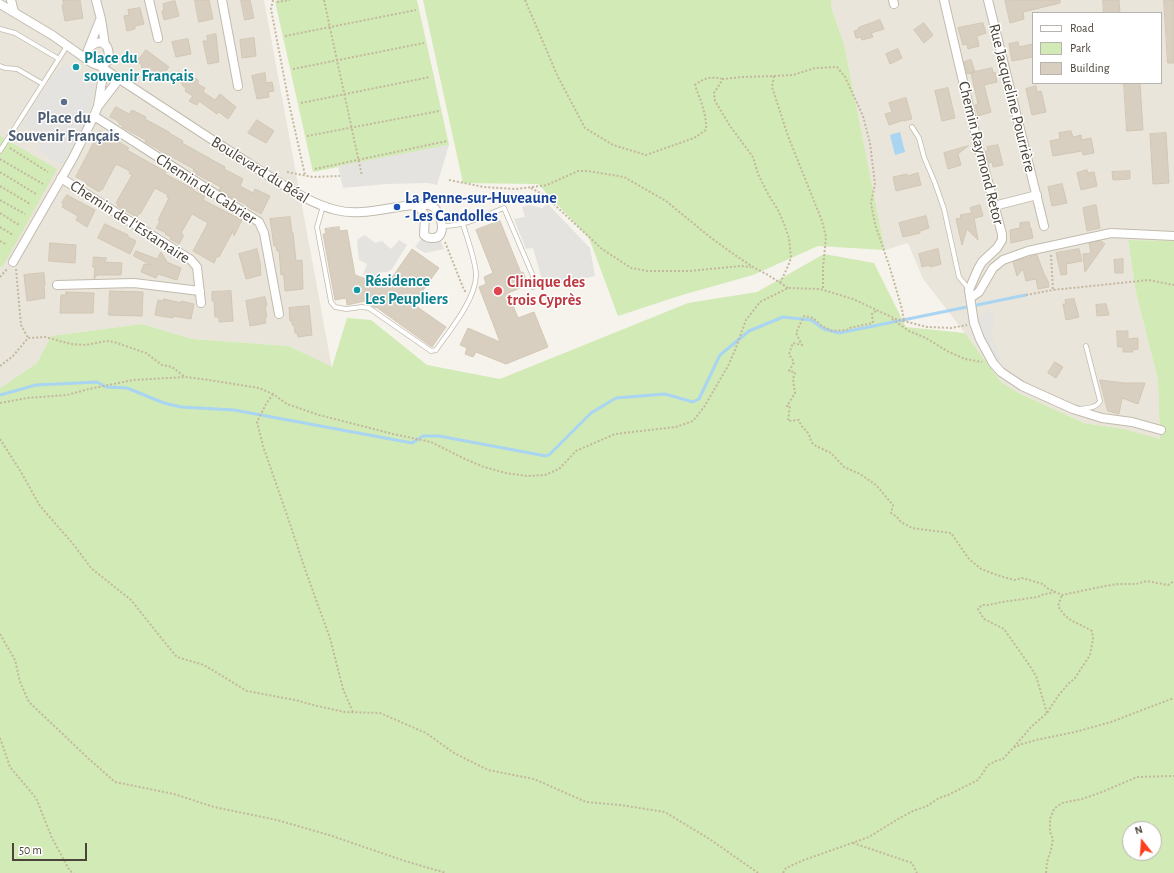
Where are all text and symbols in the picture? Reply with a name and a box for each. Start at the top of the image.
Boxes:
legend [1032,12,1162,84]
street label: Rue Jacqueline Pourrière [984,22,1040,174]
text: Road [1070,22,1094,34]
text: Park [1070,42,1091,54]
place label: Place du souvenir Français [84,48,194,86]
marker: Place du souvenir Français [71,62,81,72]
text: Building [1070,62,1110,74]
street label: Chemin Raymond Retor [954,79,1008,227]
marker: Place du Souvenir Français [59,97,69,107]
place label: Place du Souvenir Français [8,108,120,146]
street label: Boulevard du Béal [207,132,313,208]
street label: Chemin du Cabrier [152,149,260,229]
street label: Chemin de l'Estamaire [66,176,194,268]
place label: La Penne-sur-Huveaune - Les Candolles [405,188,557,226]
marker: La Penne-sur-Huveaune - Les Candolles [392,202,402,212]
place label: Résidence Les Peupliers [365,271,448,309]
place label: Clinique des trois Cyprès [507,272,585,310]
marker: Résidence Les Peupliers [352,285,362,295]
marker: Clinique des trois Cyprès [492,285,504,297]
north arrow [1122,821,1162,861]
text: N [1133,824,1144,836]
scale bar [14,835,89,861]
text: 50 m [19,844,42,856]

